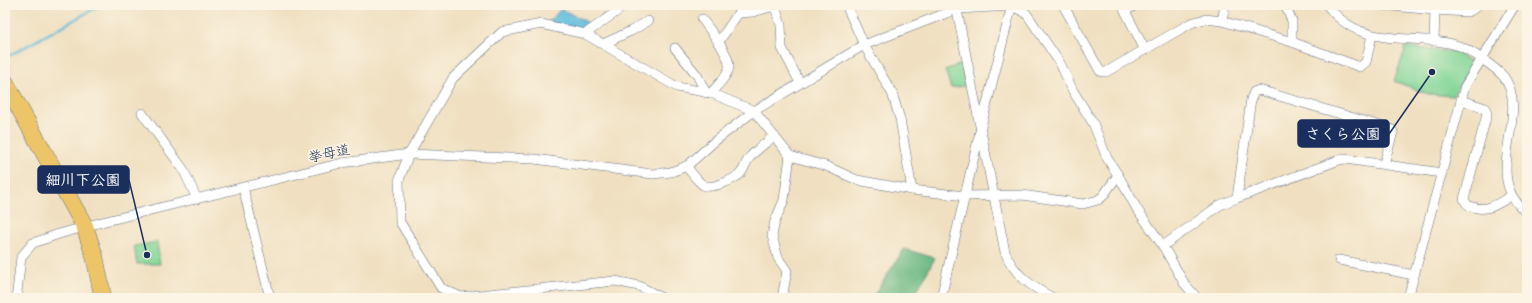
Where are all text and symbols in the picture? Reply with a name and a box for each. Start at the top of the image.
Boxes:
callout: さくら公園 [1298,120,1389,147]
text: さくら公園 [1305,127,1381,145]
street label: 挙母道 [307,143,352,168]
callout: 細川下公園 [38,166,129,193]
text: 細川下公園 [45,172,121,191]

